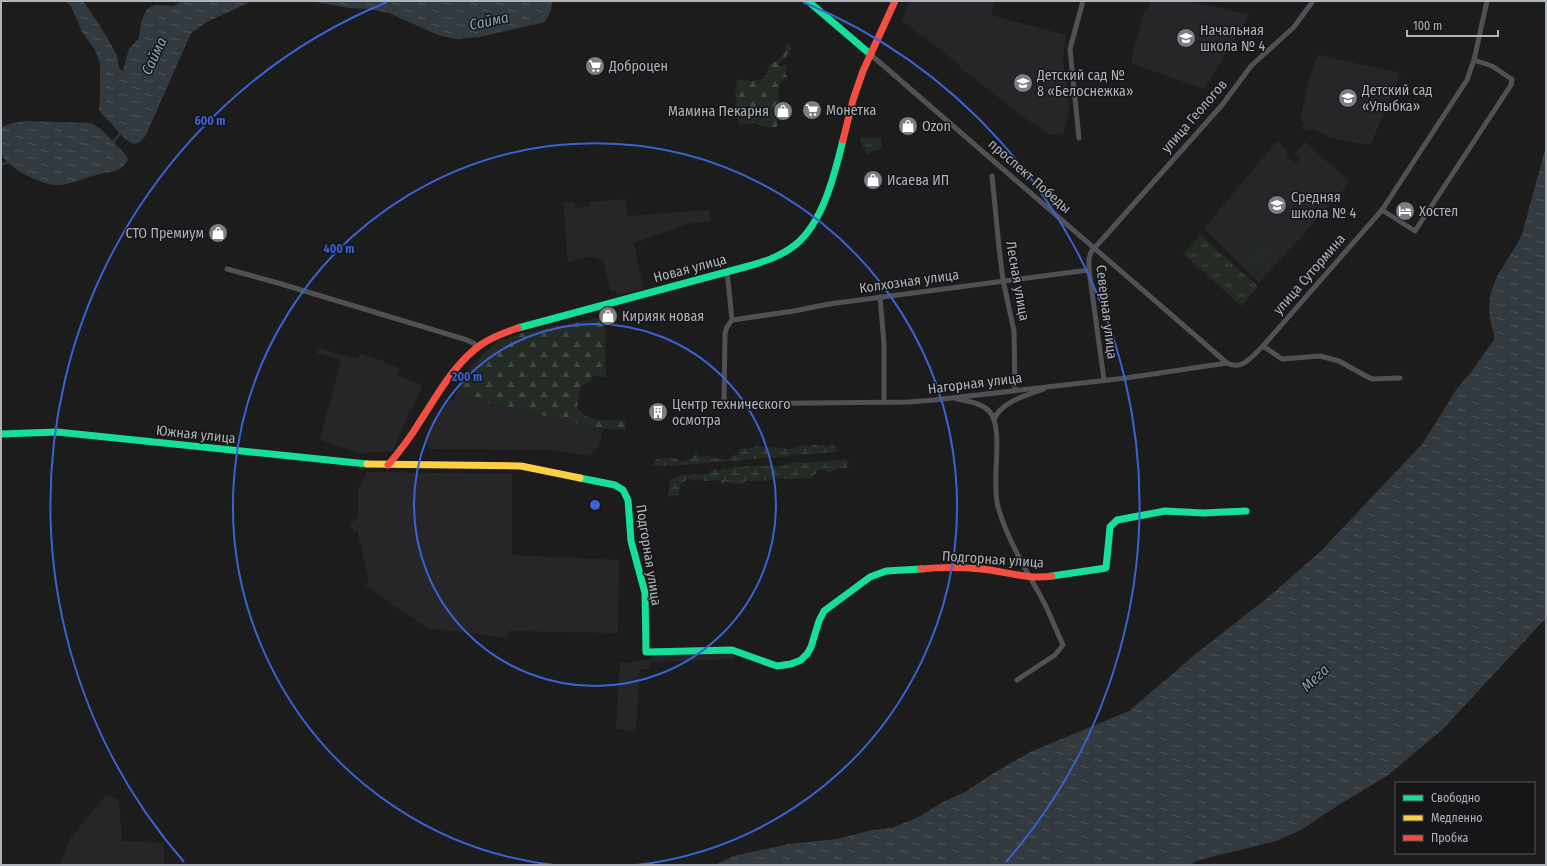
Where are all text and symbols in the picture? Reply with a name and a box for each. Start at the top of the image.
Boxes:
water label: Сайма [468,8,511,34]
scale bar [1407,12,1498,38]
text: 100 m [1413,19,1442,33]
place label: Начальная школа № 4 [1200,22,1265,55]
school or university icon: Начальная школа № 4 [1175,27,1197,49]
water label: Сайма [137,34,171,78]
supermarket icon: Доброцен [584,55,606,77]
place label: Доброцен [608,58,668,75]
place label: Детский сад № 8 «Белоснежка» [1036,67,1133,100]
school or university icon: Детский сад № 8 «Белоснежка» [1012,72,1034,94]
street label: улица Геологов [1158,76,1231,156]
place label: Детский сад «Улыбка» [1361,82,1432,115]
school or university icon: Детский сад «Улыбка» [1337,87,1359,109]
supermarket icon: Монетка [801,99,823,121]
shop icon: Мамина Пекарня [772,100,794,122]
place label: Монетка [826,102,876,119]
place label: Мамина Пекарня [668,103,769,120]
text: 600 m [194,114,226,128]
shop icon: Ozon [897,115,919,137]
place label: Ozon [922,118,951,135]
street label: проспект Победы [985,136,1075,217]
shop icon: Исаева ИП [862,169,884,191]
place label: Исаева ИП [887,172,949,189]
place label: Средняя школа № 4 [1291,189,1356,222]
school or university icon: Средняя школа № 4 [1266,194,1288,216]
hotel icon: Хостел [1394,200,1416,222]
place label: Хостел [1419,203,1458,220]
shop icon: СТО Премиум [207,222,229,244]
place label: СТО Премиум [125,225,204,242]
street label: улица Сутормина [1270,230,1349,318]
street label: Лесная улица [1002,240,1033,322]
text: 400 m [324,242,354,256]
street label: Новая улица [652,251,729,286]
street label: Северная улица [1092,264,1121,360]
street label: Колхозная улица [858,266,960,297]
shop icon: Кирияк новая [597,305,619,327]
place label: Кирияк новая [622,308,704,325]
street label: Нагорная улица [927,369,1023,398]
text: 200 m [451,370,482,384]
place label: Центр технического осмотра [672,396,791,429]
building icon: Центр технического осмотра [647,401,669,423]
street label: Южная улица [155,422,237,447]
centre of rings [588,498,602,512]
street label: Подгорная улица [632,503,665,607]
street label: Подгорная улица [941,547,1045,572]
water label: Мега [1297,661,1333,695]
legend [1395,782,1535,854]
text: Свободно [1431,791,1480,805]
text: Медленно [1431,811,1483,825]
text: Пробка [1431,831,1469,845]

